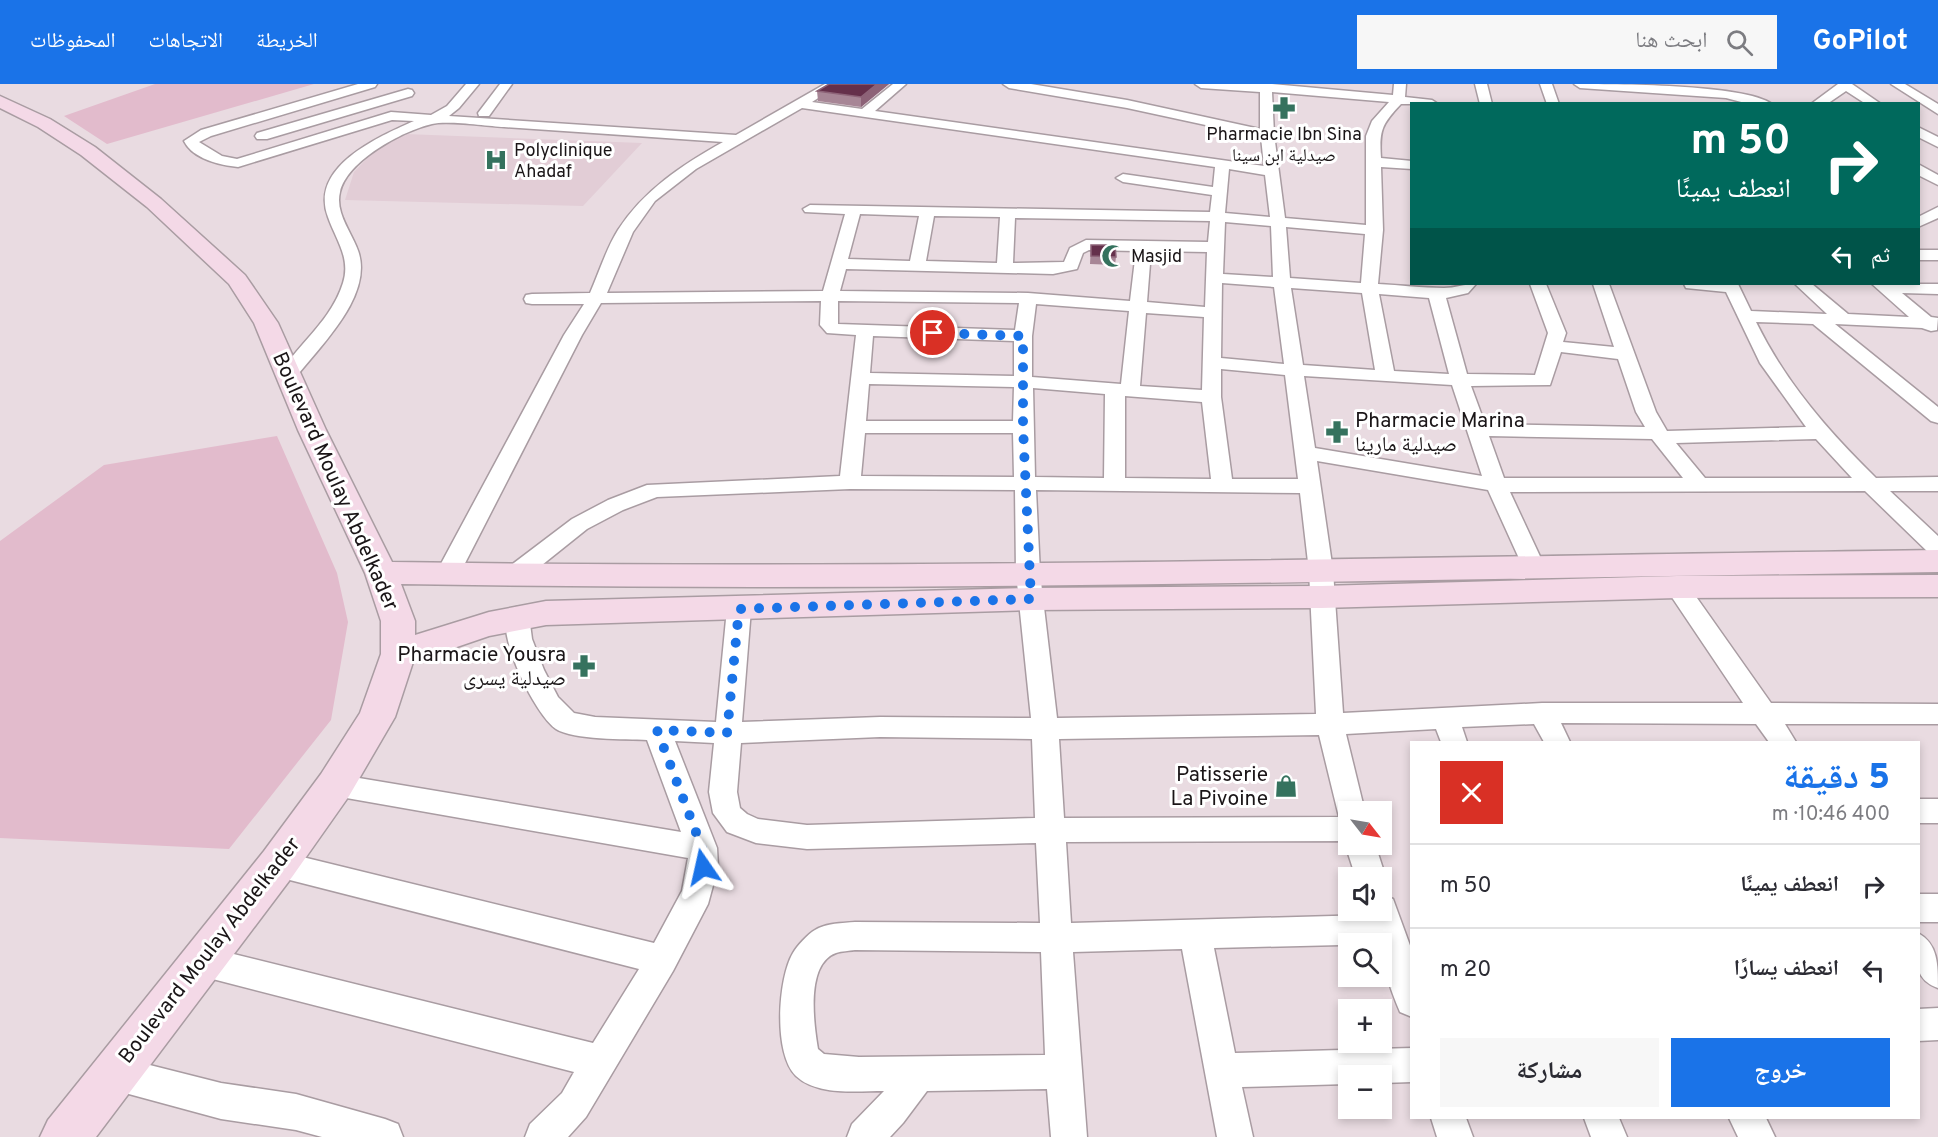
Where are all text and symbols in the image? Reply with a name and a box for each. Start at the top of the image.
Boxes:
search box [1357,15,1777,69]
text: GoPilot [1813,24,1908,60]
icon: search [1723,26,1756,59]
text: المحفوظات [30,28,115,55]
text: الاتجاهات [148,28,223,55]
text: الخريطة [256,28,318,55]
text: ابحث هنا [1635,28,1708,55]
pharmacy icon: Pharmacie Ibn Sina صيدلية ابن سينا [1271,95,1297,121]
text: 50 m [1691,116,1791,169]
place label: Pharmacie Ibn Sina صيدلية ابن سينا [1206,124,1362,168]
icon: right [1812,126,1890,204]
place label: Polyclinique Ahadaf [514,140,612,184]
hospital icon: Polyclinique Ahadaf [483,147,509,173]
text: انعطف يمينًا [1676,173,1791,207]
icon: left [1826,240,1859,273]
mosque icon: Masjid [1100,243,1126,269]
text: ثم [1871,243,1890,270]
place label: Masjid [1131,246,1182,269]
pin [907,307,958,358]
icon: arrive [916,316,949,349]
street label: Boulevard Moulay Abdelkader [265,348,404,615]
place label: Pharmacie Marina صيدلية مارينا [1355,408,1525,459]
pharmacy icon: Pharmacie Marina صيدلية مارينا [1324,419,1350,445]
place label: Pharmacie Yousra صيدلية يسرى [397,642,566,693]
pharmacy icon: Pharmacie Yousra صيدلية يسرى [571,653,597,679]
text: 5 دقيقة [1783,756,1890,802]
button: close [1440,761,1503,824]
place label: Patisserie La Pivoine [1171,762,1268,813]
shop icon: Patisserie La Pivoine [1273,773,1299,799]
north arrow [1338,801,1392,855]
map controls [1338,801,1392,1119]
text: 400 m · 10:46 [1772,802,1890,828]
street label: Boulevard Moulay Abdelkader [113,832,307,1070]
position arrow [671,835,735,899]
button: sound [1338,867,1392,921]
icon: right [1857,870,1890,903]
text: انعطف يمينًا [1740,872,1839,899]
text: 50 m [1440,873,1492,900]
button: search [1338,933,1392,987]
icon: left [1857,954,1890,987]
text: انعطف يسارًا [1734,956,1839,983]
text: 20 m [1440,957,1491,984]
button: + [1338,999,1392,1053]
button: مشاركة [1440,1038,1659,1107]
button: خروج [1671,1038,1890,1107]
button: − [1338,1065,1392,1119]

